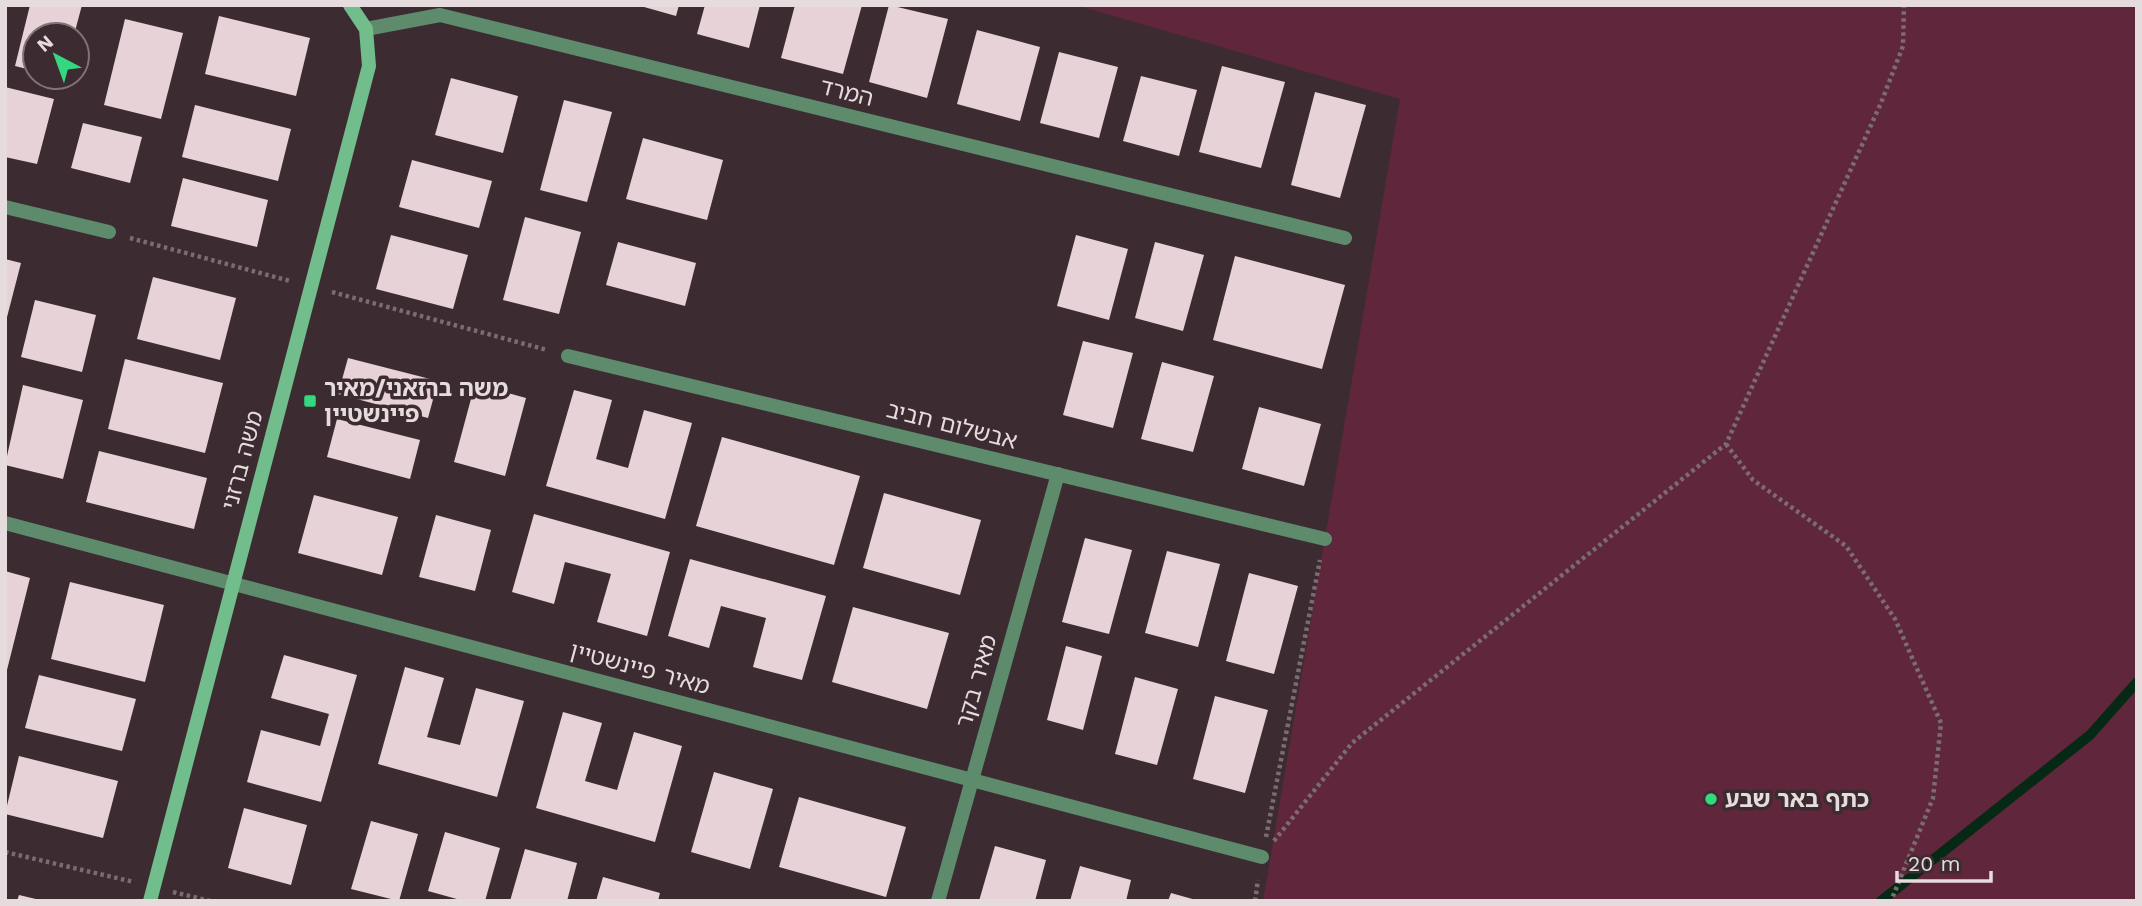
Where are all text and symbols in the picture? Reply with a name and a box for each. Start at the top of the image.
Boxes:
north arrow [21,21,91,91]
text: N [32,30,58,57]
street label: המרד [817,73,876,112]
place label: משה ברזאני/מאיר פיינשטיין [324,375,508,428]
marker: משה ברזאני/מאיר פיינשטיין [302,393,318,409]
street label: אבשלום חביב [884,396,1020,455]
street label: משה ברזני [216,408,269,513]
street label: מאיר בקר [950,632,1003,731]
street label: מאיר פיינשטיין [567,637,713,700]
place label: כתף באר שבע [1725,786,1869,813]
marker: כתף באר שבע [1703,791,1719,807]
scale bar [1897,839,1992,883]
text: 20 m [1908,851,1960,876]

